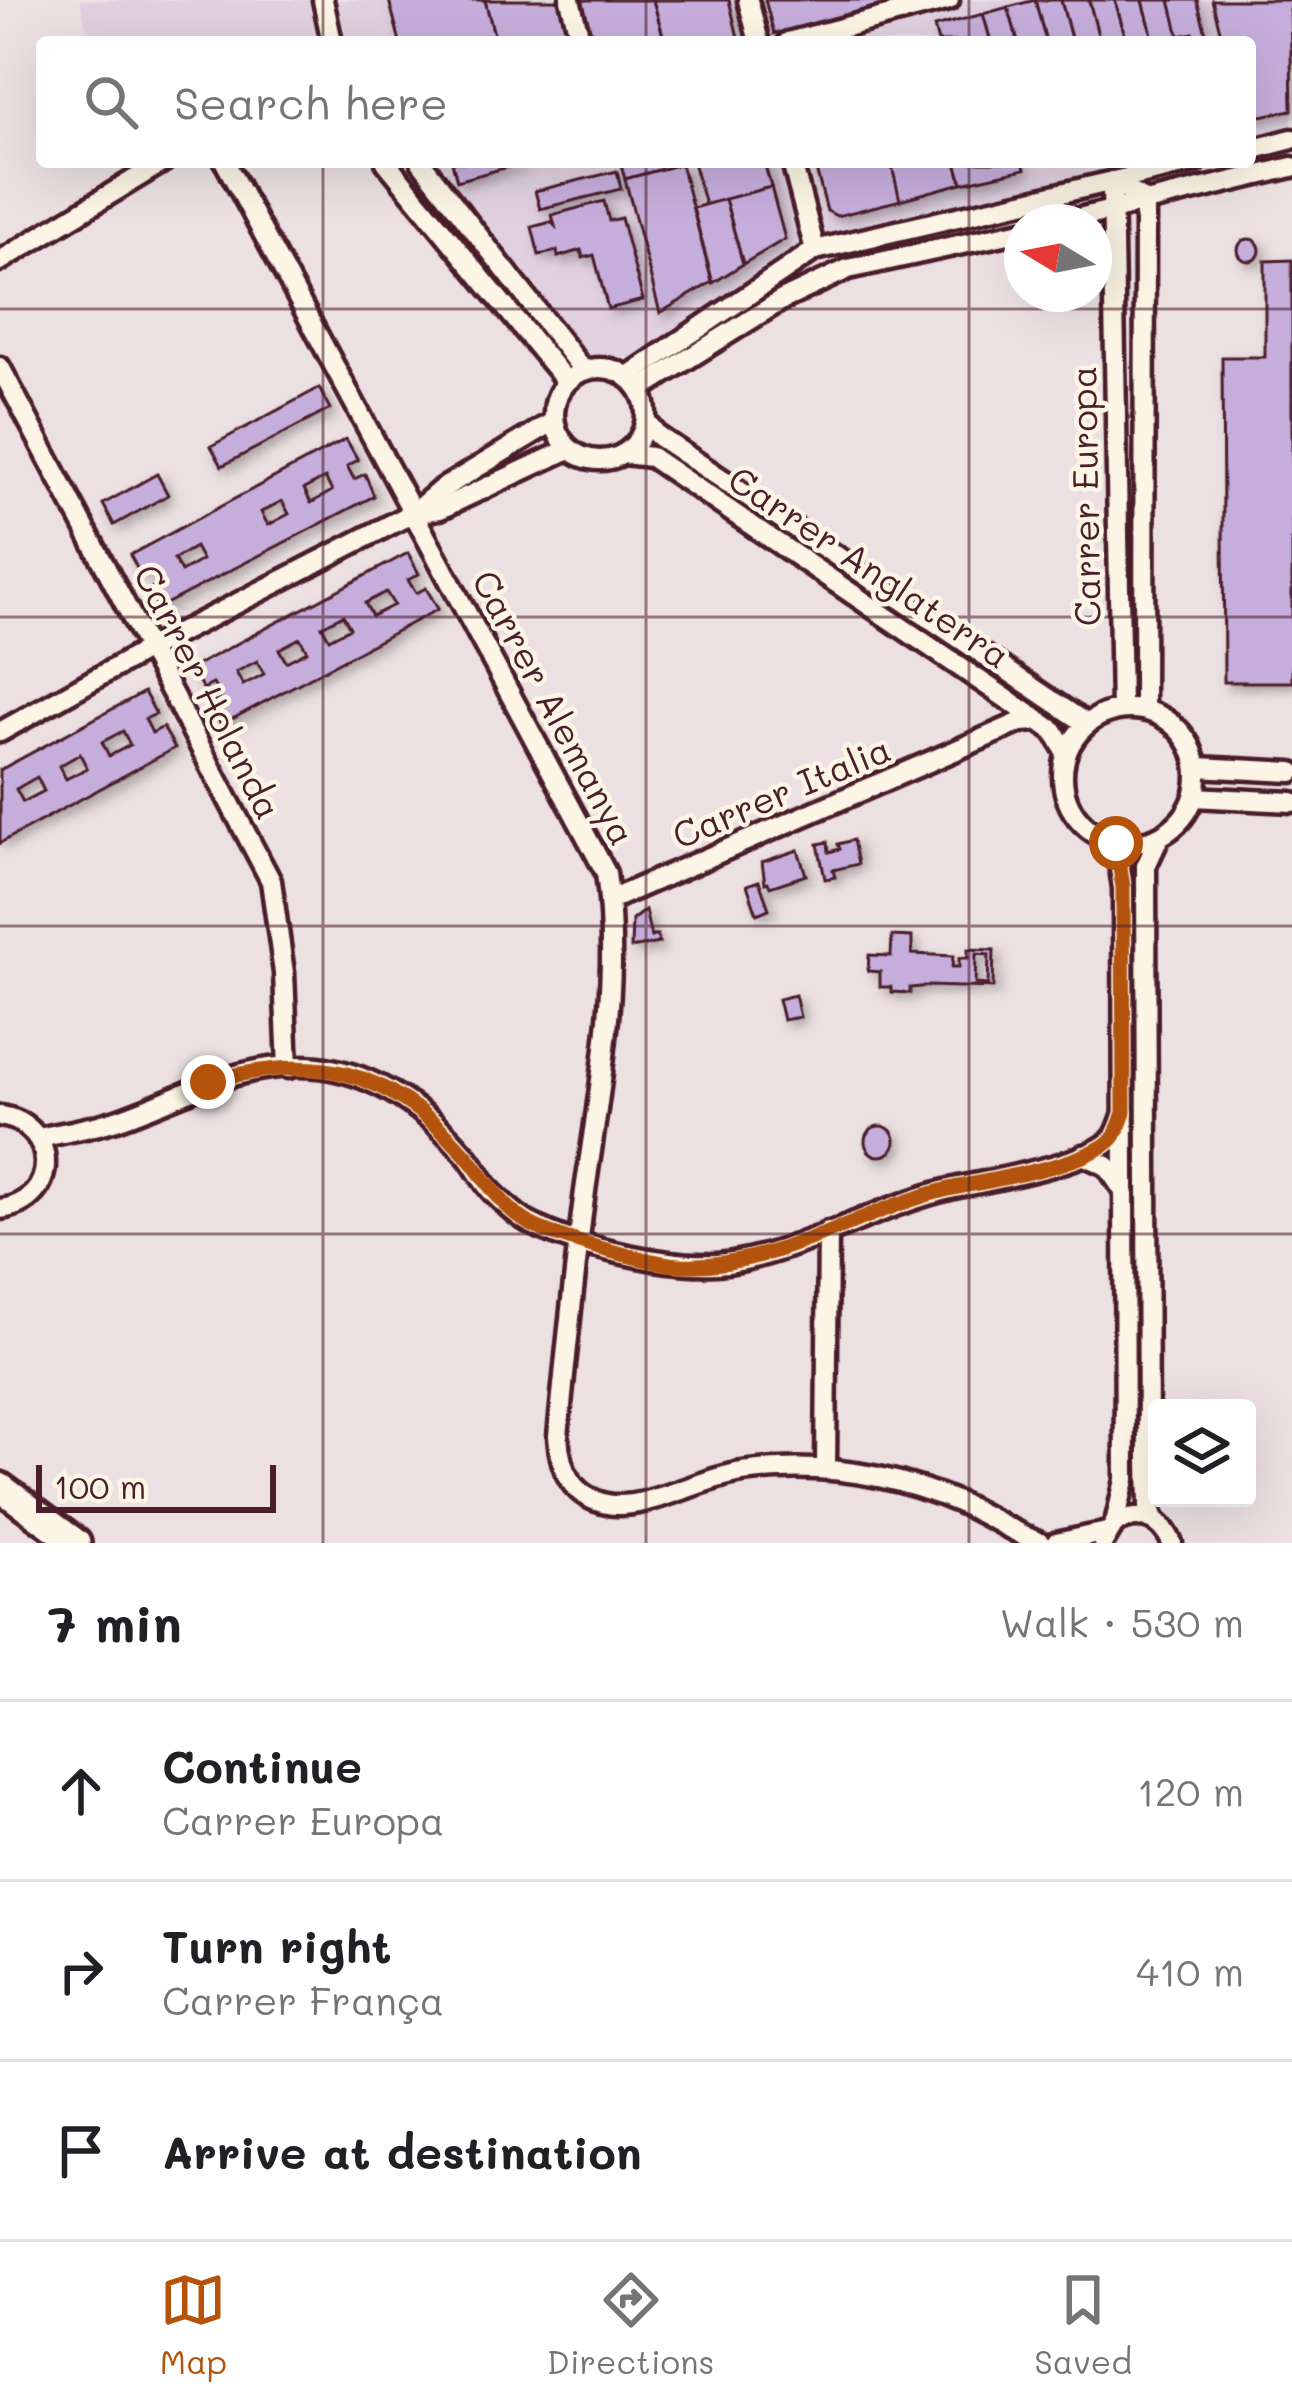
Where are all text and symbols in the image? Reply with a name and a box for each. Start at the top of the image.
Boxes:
search box [36,36,1256,168]
icon: search [78,69,144,135]
text: Search here [174,73,448,131]
north arrow [1004,204,1112,312]
street label: Carrer Europa [1058,365,1110,627]
street label: Carrer Anglaterra [720,454,1020,678]
street label: Carrer Holanda [125,556,293,826]
street label: Carrer Alemanya [462,561,647,853]
street label: Carrer Italia [665,724,897,858]
route start [1089,816,1143,870]
route end [181,1055,235,1109]
map controls [1148,1399,1256,1507]
button: layers [1148,1399,1256,1507]
scale bar [36,1459,276,1512]
text: 100 m [54,1464,146,1507]
text: 7 min [48,1588,182,1655]
text: Walk · 530 m [1000,1596,1244,1647]
text: Continue [162,1736,362,1794]
icon: ahead [48,1758,114,1824]
text: 120 m [1137,1765,1244,1816]
text: Carrer Europa [162,1794,444,1845]
text: Turn right [162,1916,391,1974]
icon: right [48,1938,114,2004]
text: 410 m [1136,1945,1244,1996]
text: Carrer França [162,1974,444,2025]
icon: arrive [48,2118,114,2184]
text: Arrive at destination [162,2122,642,2180]
tab: Map [160,2267,227,2382]
tab: Directions [547,2267,714,2382]
tab: Saved [1034,2267,1132,2382]

